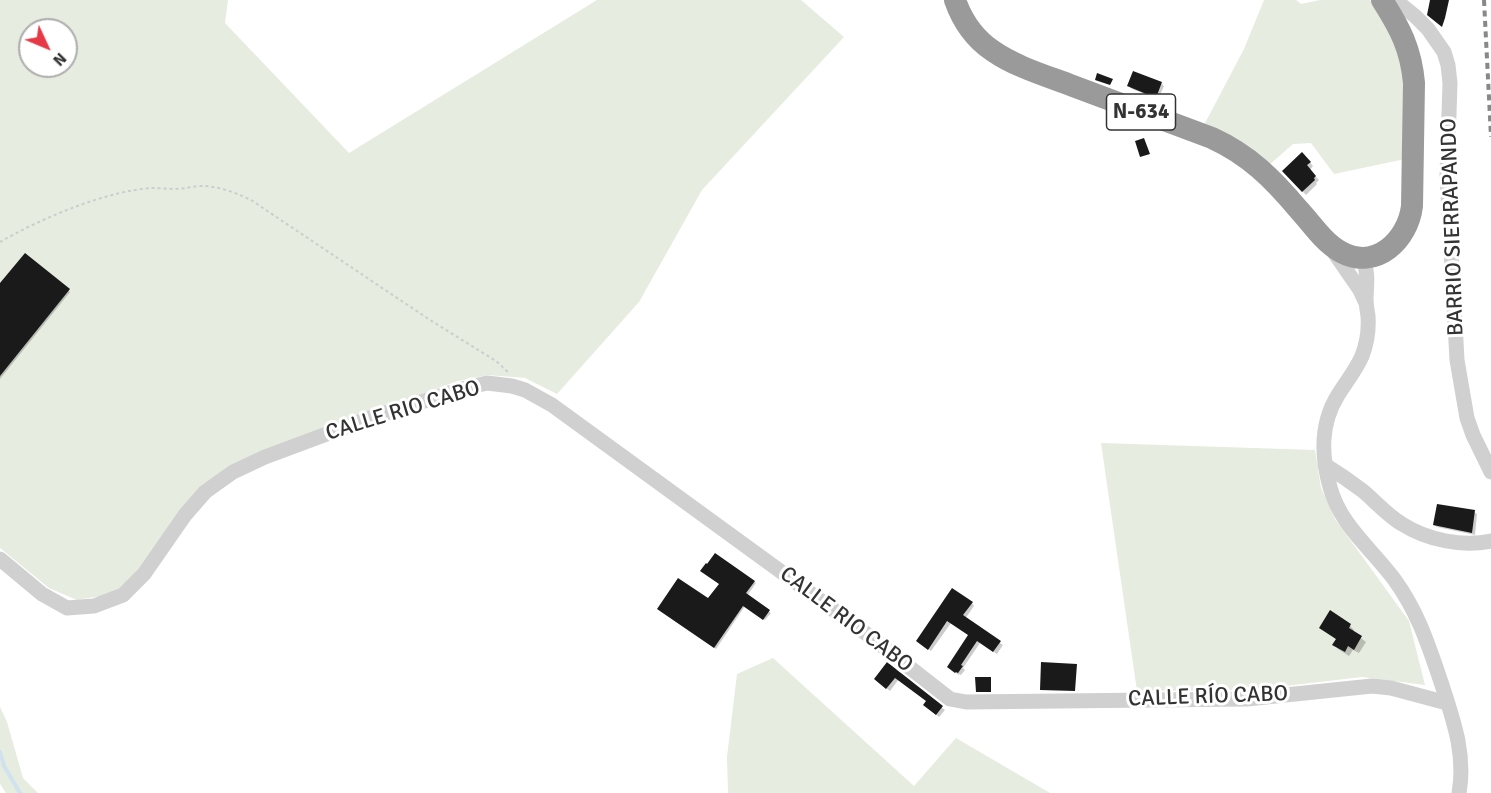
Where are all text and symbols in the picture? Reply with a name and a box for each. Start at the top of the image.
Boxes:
north arrow [18,18,78,78]
text: N [48,48,71,70]
road number: N-634 [1106,94,1176,130]
street label: BARRIO SIERRAPANDO [1436,117,1470,337]
street label: CALLE RIO CABO [323,375,483,447]
street label: CALLE RIO CABO [774,561,918,679]
street label: CALLE RÍO CABO [1128,681,1288,713]

